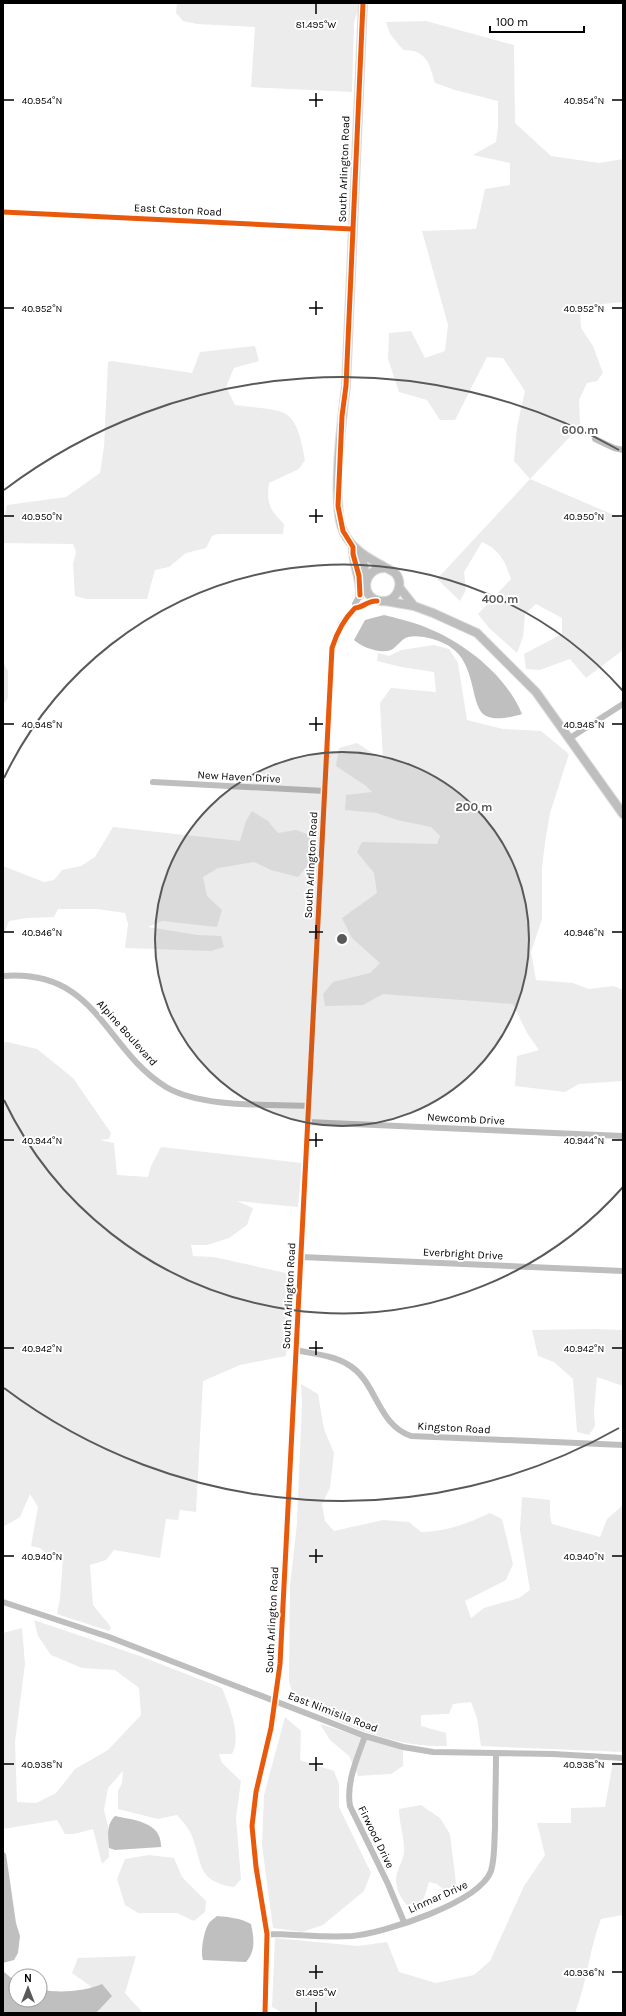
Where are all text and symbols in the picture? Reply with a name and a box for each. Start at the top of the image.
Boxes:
scale bar [490,8,584,34]
text: 100 m [496,15,528,29]
text: 81.495°W [296,19,336,31]
text: 40.954°N [22,95,62,107]
text: 40.954°N [564,95,604,107]
street label: South Arlington Road [336,115,352,223]
street label: East Caston Road [134,201,222,219]
text: 40.952°N [22,303,62,315]
text: 40.952°N [564,303,604,315]
text: 600 m [562,423,598,437]
text: 40.950°N [22,511,62,523]
text: 40.950°N [564,511,604,523]
text: 400 m [482,592,518,606]
text: 40.948°N [21,719,63,731]
text: 40.948°N [563,719,605,731]
street label: New Haven Drive [197,768,281,786]
text: 200 m [456,800,492,814]
street label: South Arlington Road [302,811,320,919]
text: 40.946°N [22,927,62,939]
text: 40.946°N [564,927,604,939]
centre of rings [335,932,349,946]
street label: Alpine Boulevard [94,997,160,1069]
street label: Newcomb Drive [427,1110,506,1128]
text: 40.944°N [22,1135,62,1147]
text: 40.944°N [564,1135,604,1147]
street label: South Arlington Road [280,1242,298,1350]
street label: Everbright Drive [423,1245,504,1263]
text: 40.942°N [22,1343,62,1355]
text: 40.942°N [564,1343,604,1355]
street label: Kingston Road [417,1420,491,1436]
text: 40.940°N [22,1551,62,1563]
text: 40.940°N [564,1551,604,1563]
street label: South Arlington Road [263,1566,281,1674]
street label: East Nimisila Road [286,1689,380,1735]
text: 40.938°N [21,1759,63,1771]
text: 40.938°N [563,1759,605,1771]
street label: Firwood Drive [355,1804,397,1871]
street label: Linmar Drive [406,1878,470,1916]
text: 40.936°N [564,1967,604,1979]
north arrow [8,1968,48,2008]
text: N [24,1972,32,1985]
text: 81.495°W [296,1987,336,1999]

